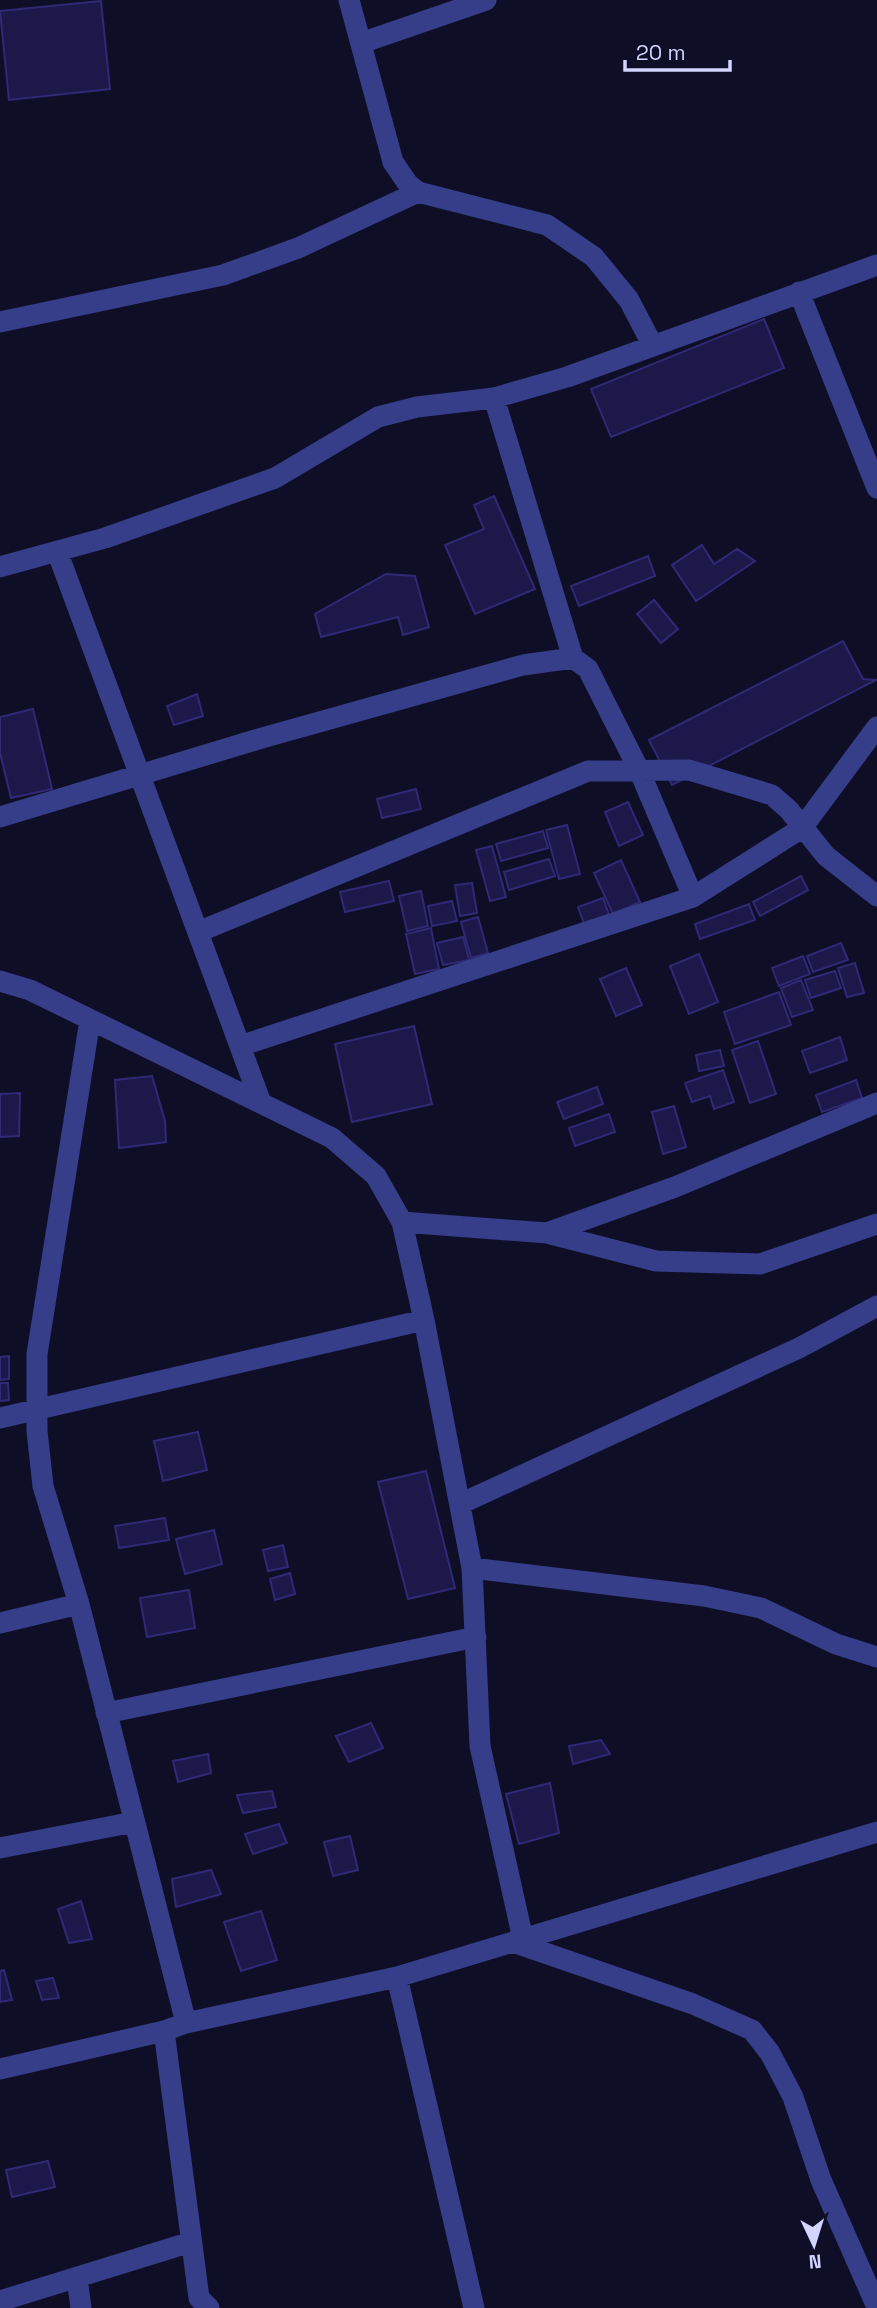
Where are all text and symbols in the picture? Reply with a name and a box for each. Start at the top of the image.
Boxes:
scale bar [625,28,730,72]
text: 20 m [636,39,686,66]
north arrow [779,2210,849,2280]
text: N [808,2249,822,2274]

